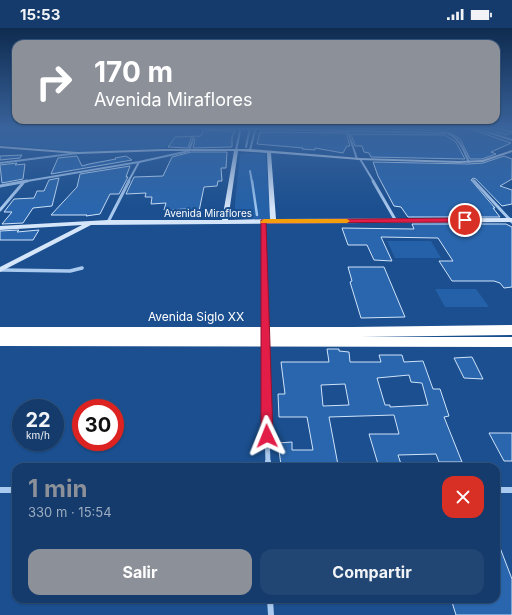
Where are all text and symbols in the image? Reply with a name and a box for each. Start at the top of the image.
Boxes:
text: 15:53 [20,5,60,24]
text: 170 m [94,55,173,89]
icon: right [28,56,80,108]
text: Avenida Miraflores [94,89,252,110]
pin [448,203,482,237]
street label: Avenida Miraflores [164,207,252,219]
icon: arrive [454,209,476,231]
street label: Avenida Siglo XX [148,309,244,324]
speed limit sign: 30 [72,399,124,451]
text: 22 [25,408,51,432]
position arrow [246,415,288,457]
text: km/h [26,429,50,441]
text: 1 min [28,474,87,503]
button: close [442,476,484,518]
text: 330 m · 15:54 [28,504,112,520]
button: Salir [28,549,252,595]
button: Compartir [260,549,484,595]

